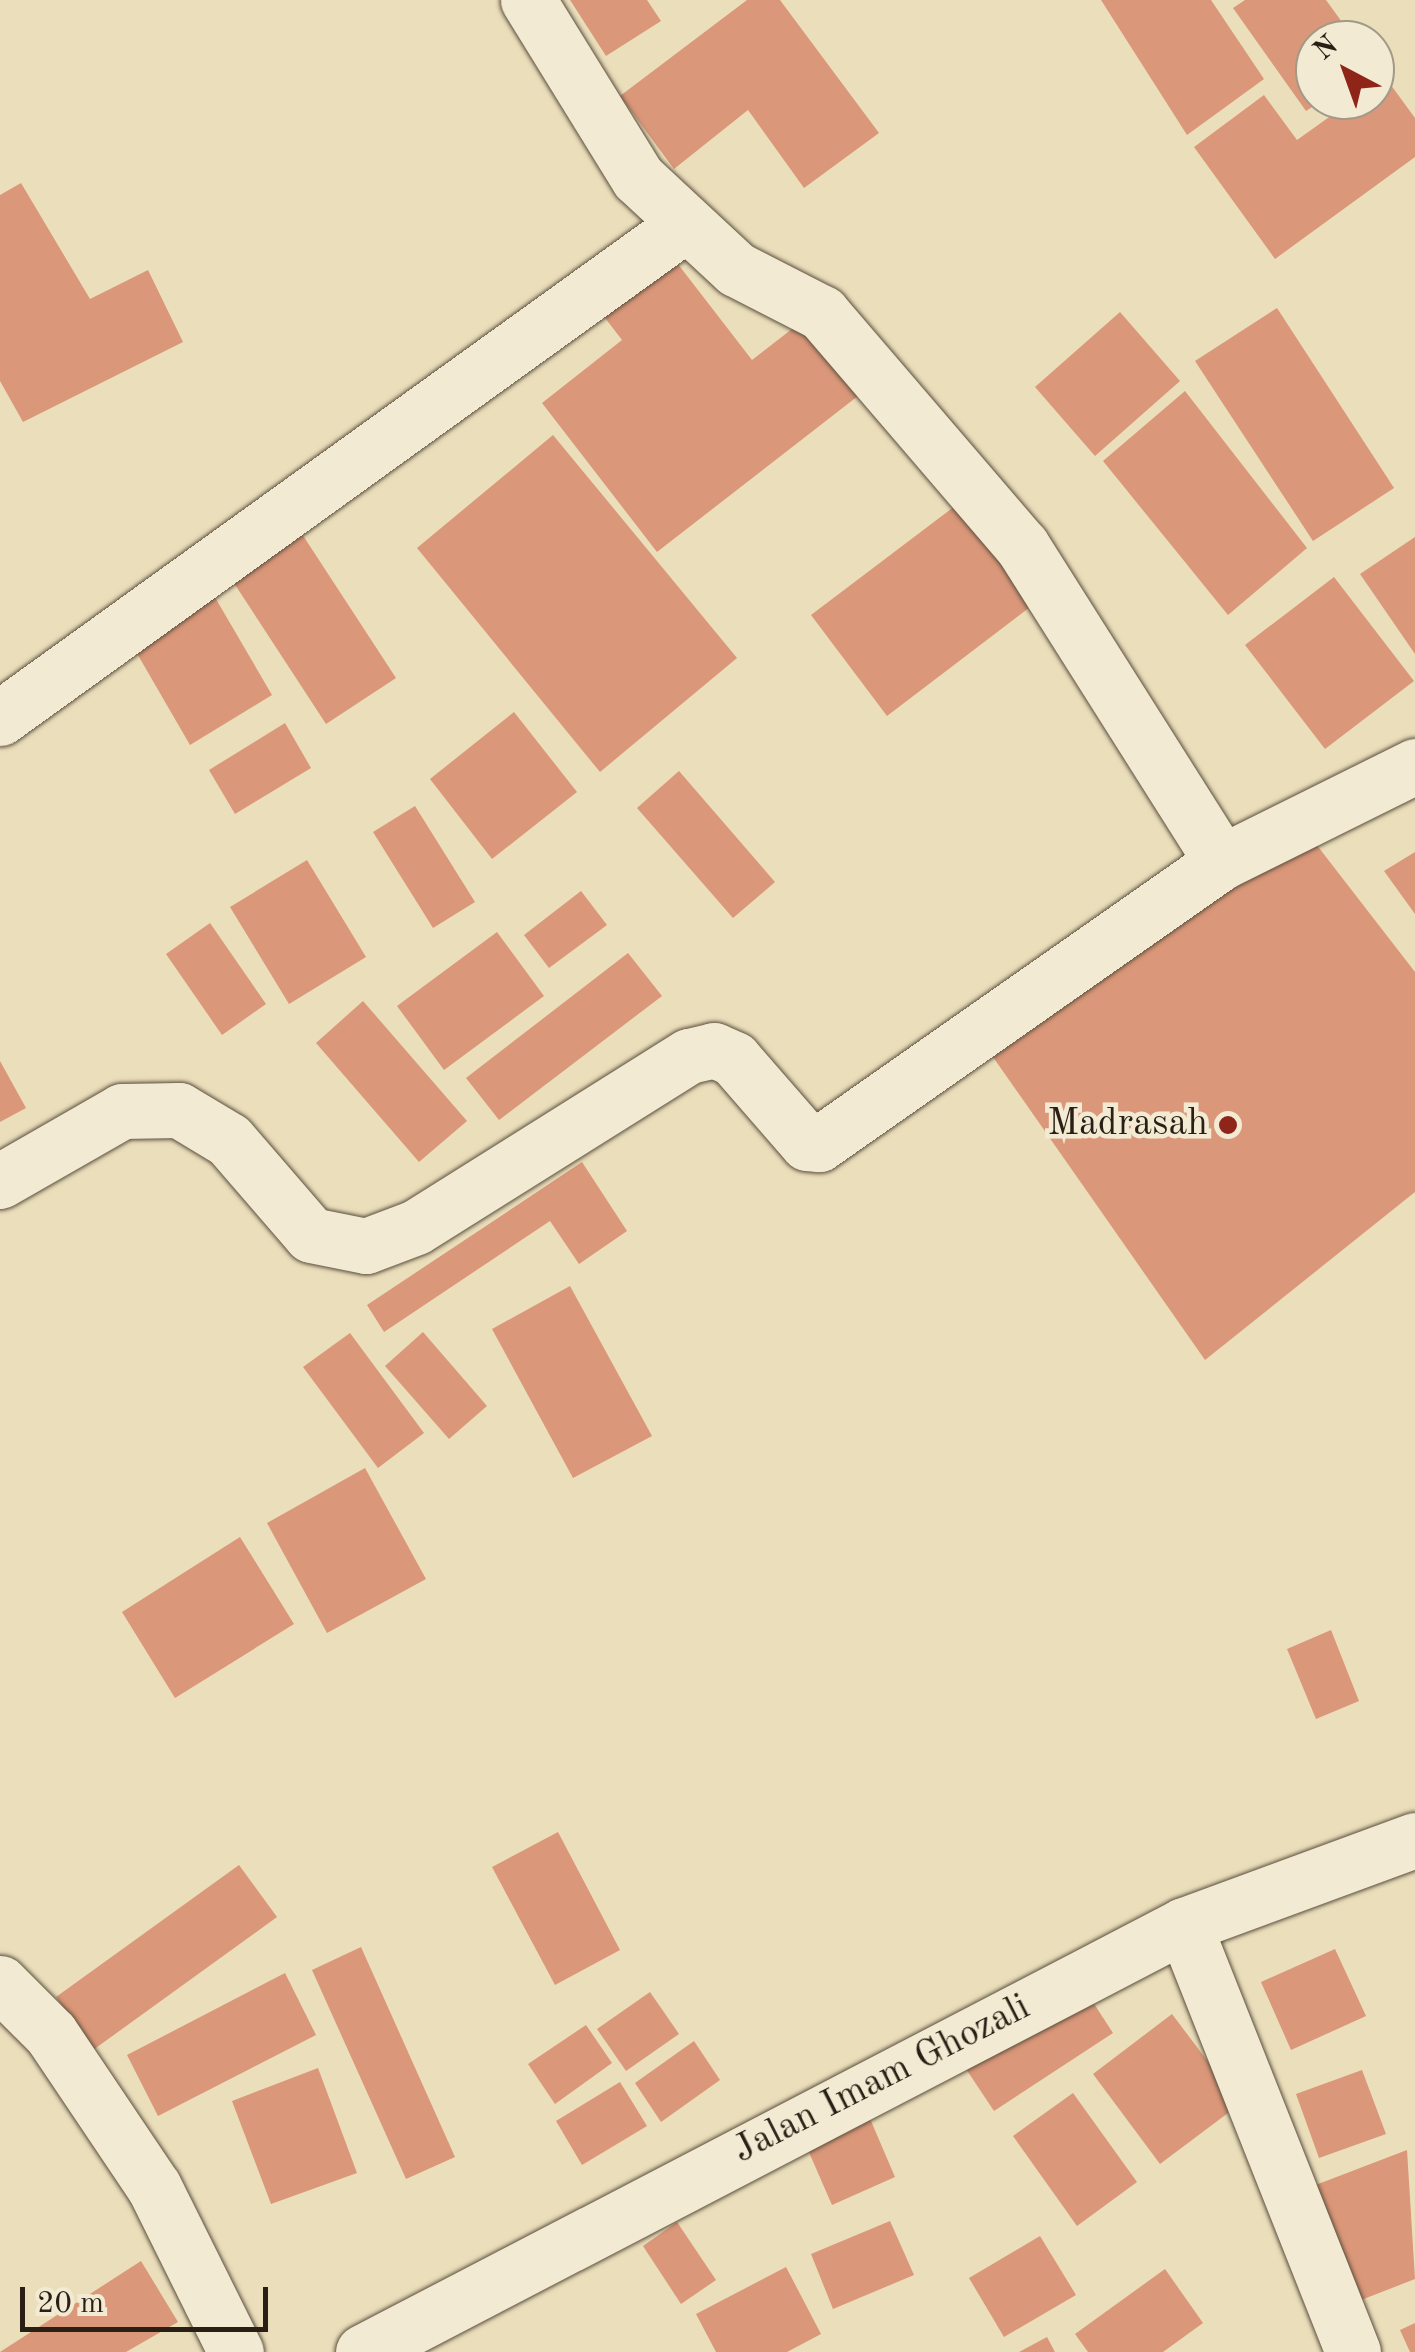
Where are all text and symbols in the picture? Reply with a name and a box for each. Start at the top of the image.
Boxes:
north arrow [1295,20,1395,120]
text: N [1309,31,1344,66]
place label: Madrasah [1047,1102,1208,1148]
marker: Madrasah [1217,1114,1239,1136]
street label: Jalan Imam Ghozali [726,1985,1038,2175]
scale bar [25,2267,272,2329]
text: 20 m [37,2289,104,2319]

